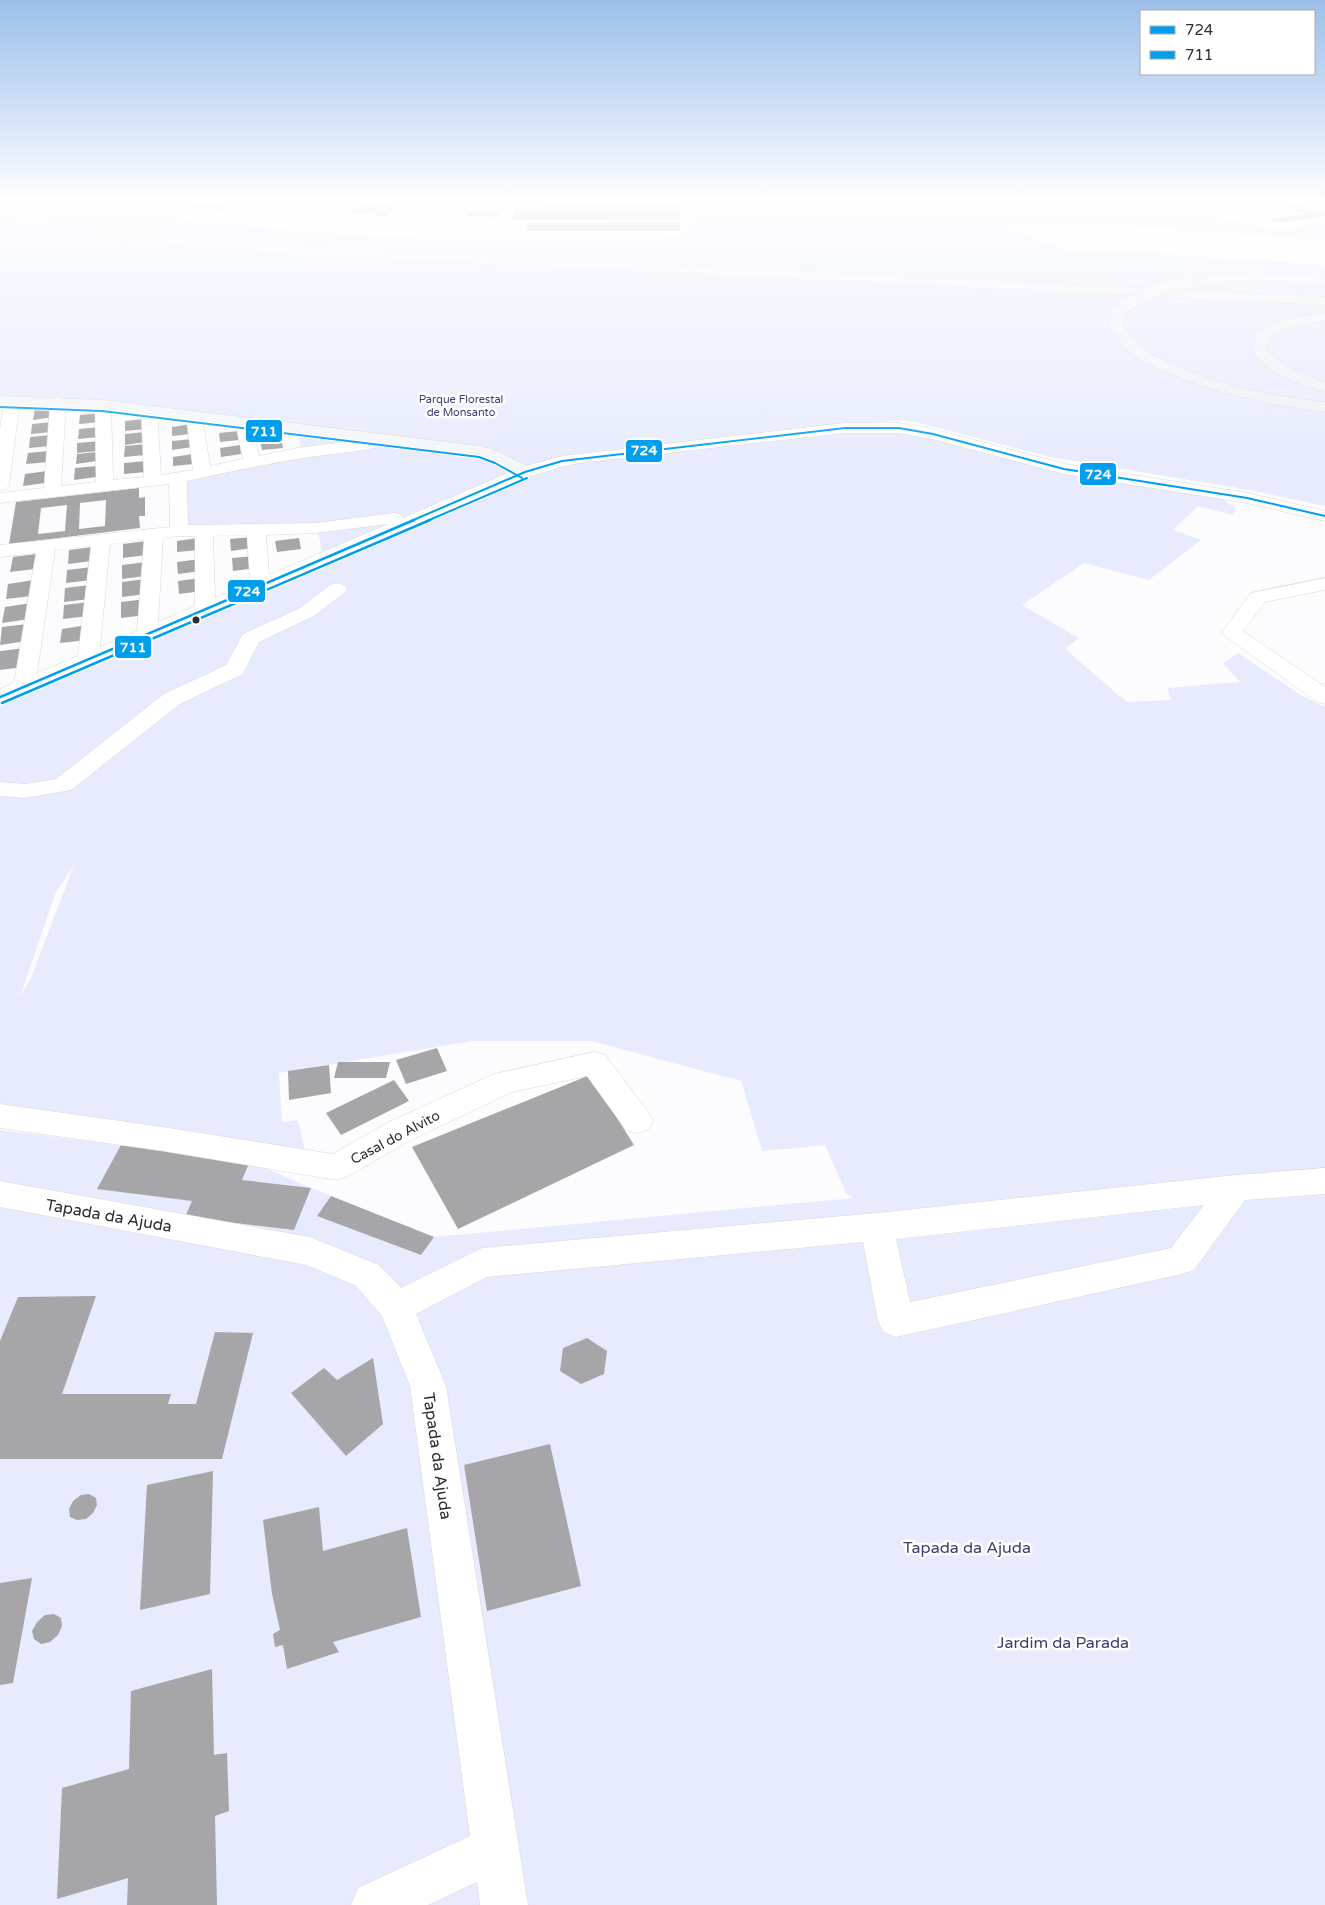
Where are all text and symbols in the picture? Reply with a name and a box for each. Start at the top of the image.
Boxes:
legend [1140,10,1315,75]
text: 724 [1185,21,1213,39]
text: 711 [1185,46,1213,64]
park label: Parque Florestal de Monsanto [419,393,503,419]
line badge: 711 [245,419,283,443]
text: 711 [251,423,277,440]
line badge: 724 [625,439,663,463]
text: 724 [631,442,657,459]
line badge: 724 [1079,462,1117,486]
text: 724 [1085,466,1111,483]
line badge: 724 [227,579,266,603]
text: 724 [234,583,260,600]
unlabelled marker [191,615,201,625]
line badge: 711 [114,635,152,659]
text: 711 [120,639,146,656]
street label: Casal do Alvito [348,1107,443,1168]
street label: Tapada da Ajuda [44,1195,173,1237]
street label: Tapada da Ajuda [418,1391,456,1521]
park label: Tapada da Ajuda [903,1538,1031,1558]
park label: Jardim da Parada [997,1633,1129,1653]

